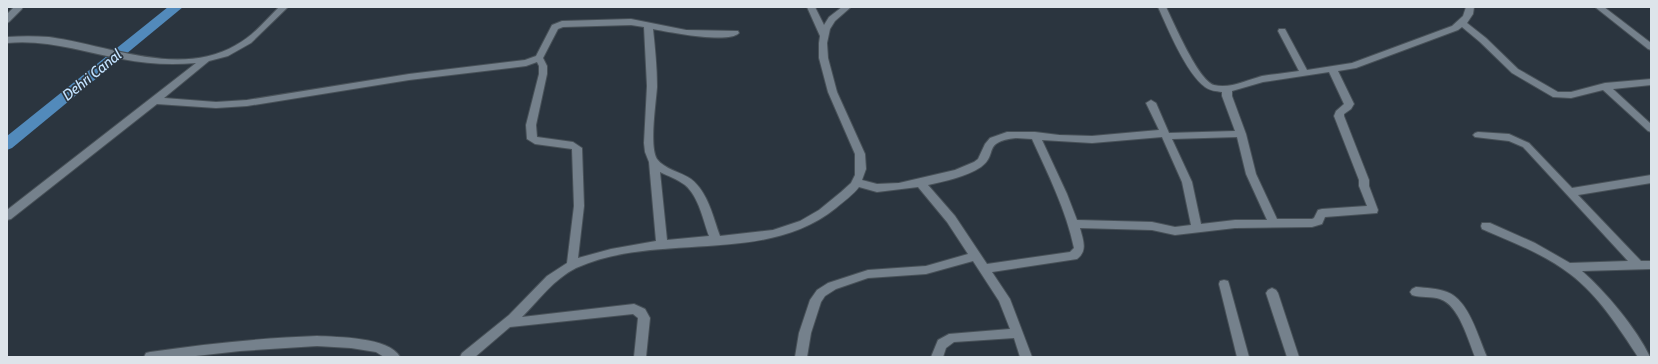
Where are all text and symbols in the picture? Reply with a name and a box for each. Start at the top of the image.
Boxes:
water label: Dehri Canal [59,45,126,104]

